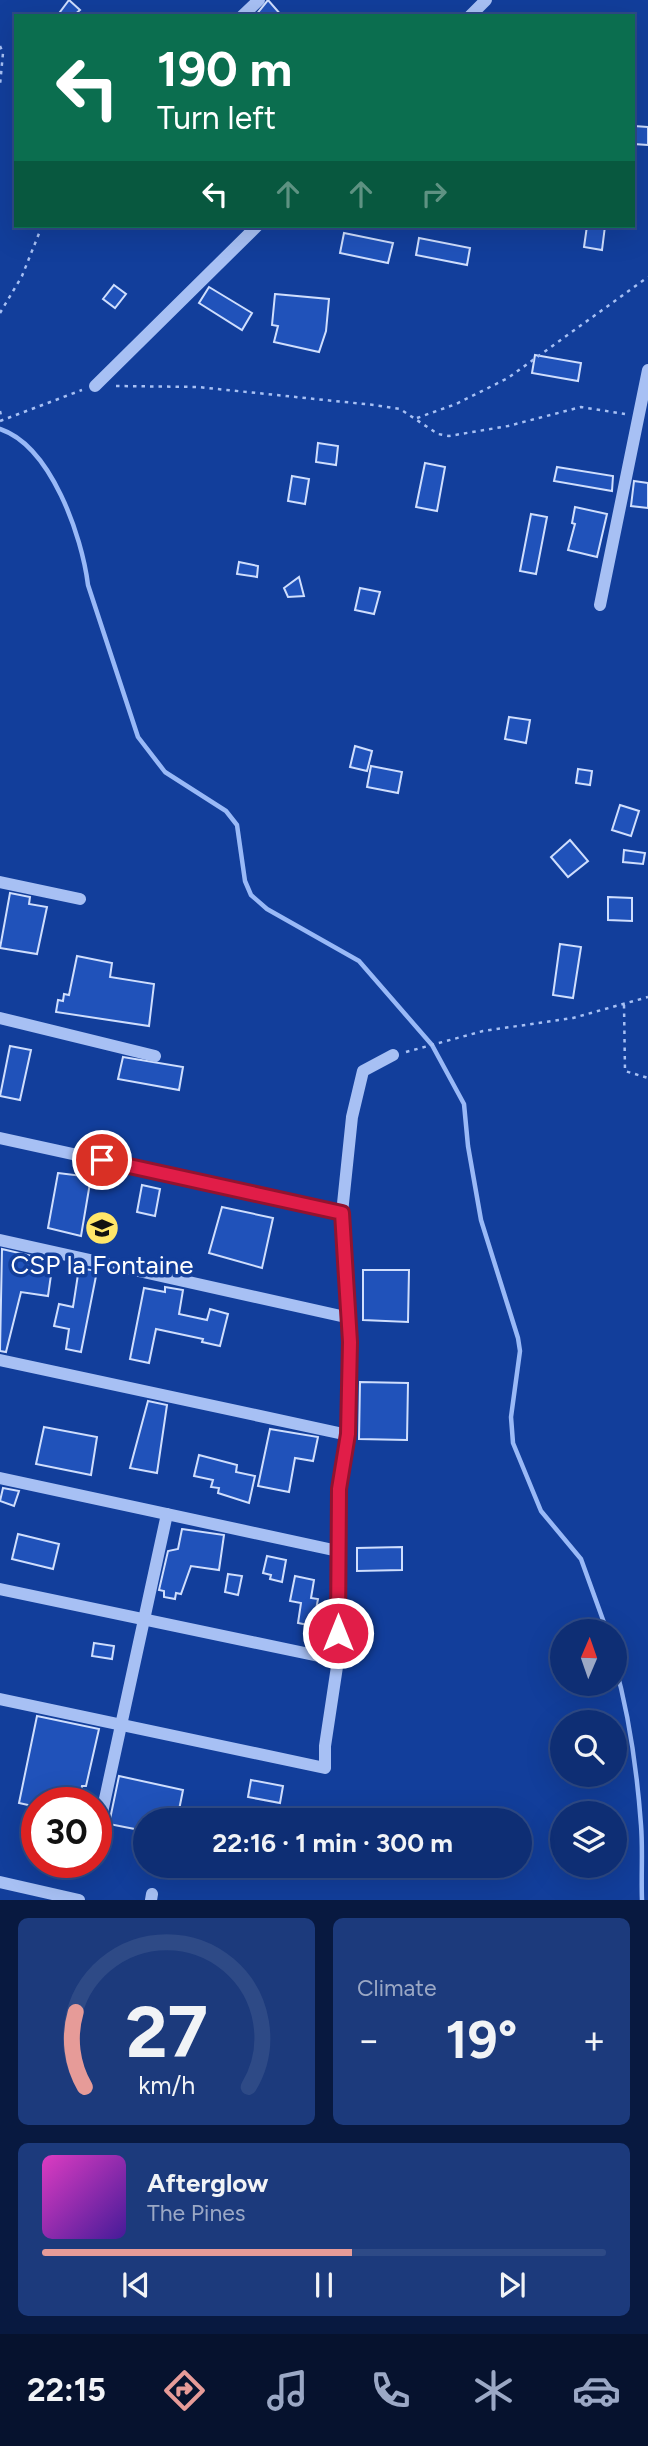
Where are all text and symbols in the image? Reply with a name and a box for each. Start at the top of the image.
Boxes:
text: 190 m [157,39,292,98]
icon: left [42,42,133,133]
text: Turn left [157,99,276,137]
icon: left [196,175,234,213]
icon: ahead [269,175,307,213]
icon: ahead [342,175,380,213]
icon: right [415,175,453,213]
pin [72,1130,132,1190]
icon: arrive [83,1141,121,1179]
school or university icon: CSP la Fontaine [83,1209,121,1247]
place label: CSP la Fontaine [11,1249,193,1281]
position arrow [301,1596,375,1670]
north arrow [550,1619,626,1696]
map controls [550,1619,627,1878]
button: search [550,1710,627,1787]
speed limit sign: 30 [21,1787,112,1878]
button: layers [550,1801,627,1878]
text: 22:16 · 1 min · 300 m [212,1827,453,1859]
text: Climate [357,1974,436,2002]
text: 27 [125,1989,208,2076]
text: 19° [446,2009,517,2071]
text: − [357,2017,381,2063]
text: + [582,2017,606,2063]
text: km/h [138,2070,195,2100]
text: Afterglow [147,2167,269,2199]
text: The Pines [147,2199,246,2227]
icon: previous [117,2266,155,2304]
icon: pause [305,2266,343,2304]
icon: next [493,2266,531,2304]
icon: directions [160,2366,209,2415]
icon: music [263,2366,312,2415]
icon: phone [366,2366,415,2415]
icon: climate [469,2366,518,2415]
icon: car [572,2366,621,2415]
text: 22:15 [27,2371,106,2409]

